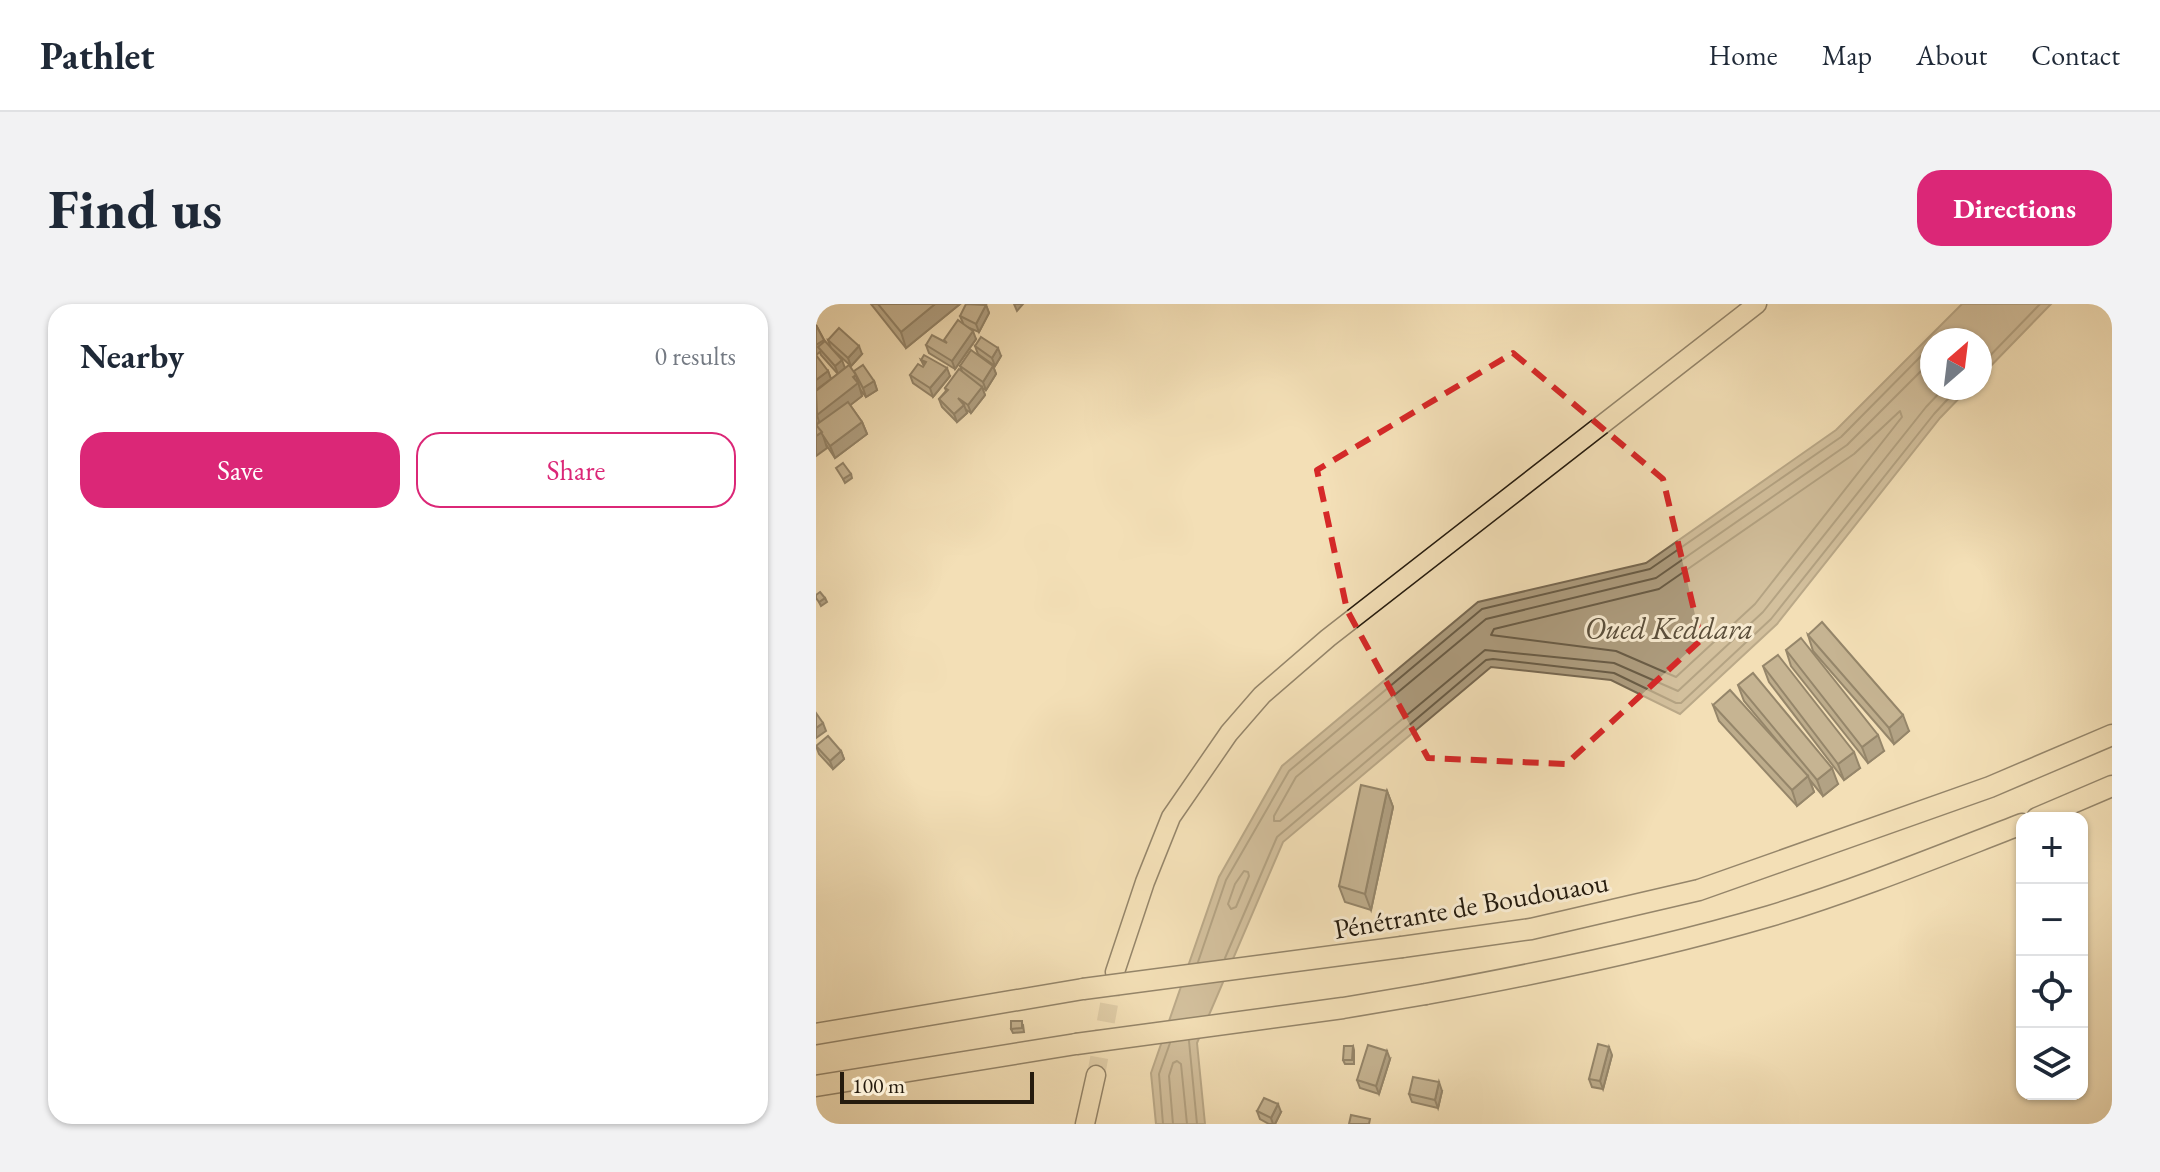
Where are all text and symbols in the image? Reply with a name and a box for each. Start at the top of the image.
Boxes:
text: Pathlet [40,31,155,80]
text: Home [1708,37,1778,73]
text: Map [1822,37,1872,73]
text: About [1916,37,1987,73]
text: Contact [2031,37,2120,73]
button: Directions [1917,170,2112,246]
text: Find us [48,172,222,245]
north arrow [1920,328,1992,400]
text: Nearby [80,334,184,378]
text: 0 results [655,339,736,373]
button: Save [80,432,400,508]
button: Share [416,432,736,508]
water label: Oued Keddara [1585,609,1753,648]
map controls [2016,812,2088,1100]
button: + [2016,812,2088,884]
street label: Pénétrante de Boudouaou [1331,863,1611,947]
button: − [2016,884,2088,956]
button: locate [2016,956,2088,1028]
button: layers [2016,1028,2088,1100]
scale bar [840,1068,1034,1104]
text: 100 m [852,1071,905,1100]

